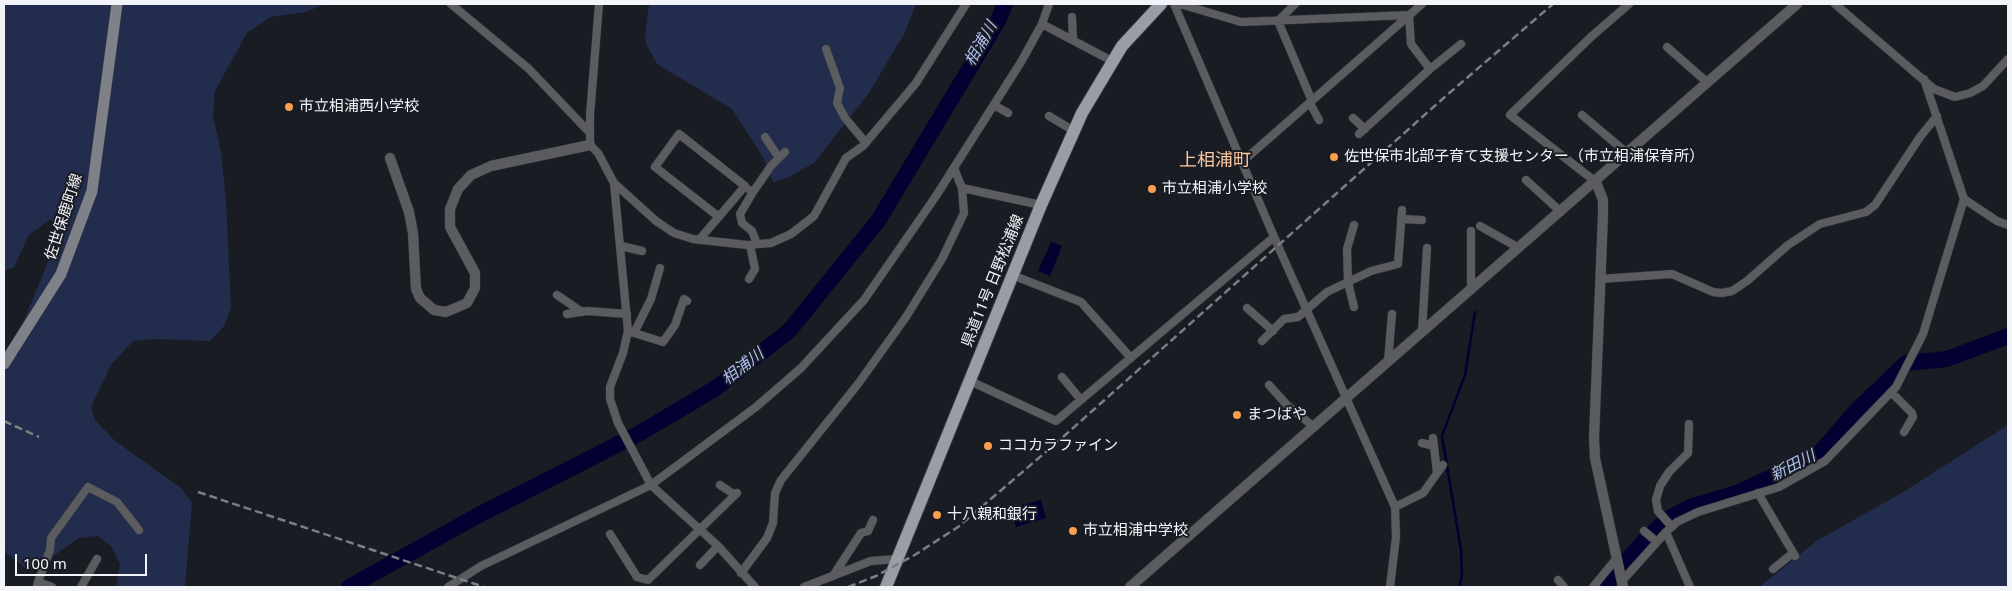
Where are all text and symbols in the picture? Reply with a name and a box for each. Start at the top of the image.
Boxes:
water label: 相浦川 [961,18,1001,70]
place label: 市立相浦西小学校 [299,98,419,116]
marker: 市立相浦西小学校 [283,101,295,113]
place label: 佐世保市北部子育て支援センター（市立相浦保育所） [1344,148,1704,166]
district label: 上相浦町 [1179,150,1251,172]
marker: 佐世保市北部子育て支援センター（市立相浦保育所） [1328,151,1340,163]
street label: 佐世保鹿町線 [42,171,86,263]
place label: 市立相浦小学校 [1162,180,1267,198]
marker: 市立相浦小学校 [1146,183,1158,195]
street label: 県道11号 日野松浦線 [958,212,1028,350]
water label: 相浦川 [718,345,768,389]
place label: まつばや [1247,406,1307,424]
marker: まつばや [1231,409,1243,421]
place label: ココカラファイン [998,437,1118,455]
marker: ココカラファイン [982,440,994,452]
water label: 新田川 [1767,447,1819,485]
place label: 十八親和銀行 [947,506,1037,524]
marker: 十八親和銀行 [931,509,943,521]
place label: 市立相浦中学校 [1083,522,1188,540]
marker: 市立相浦中学校 [1067,525,1079,537]
scale bar [18,544,150,576]
text: 100 m [23,553,67,573]

